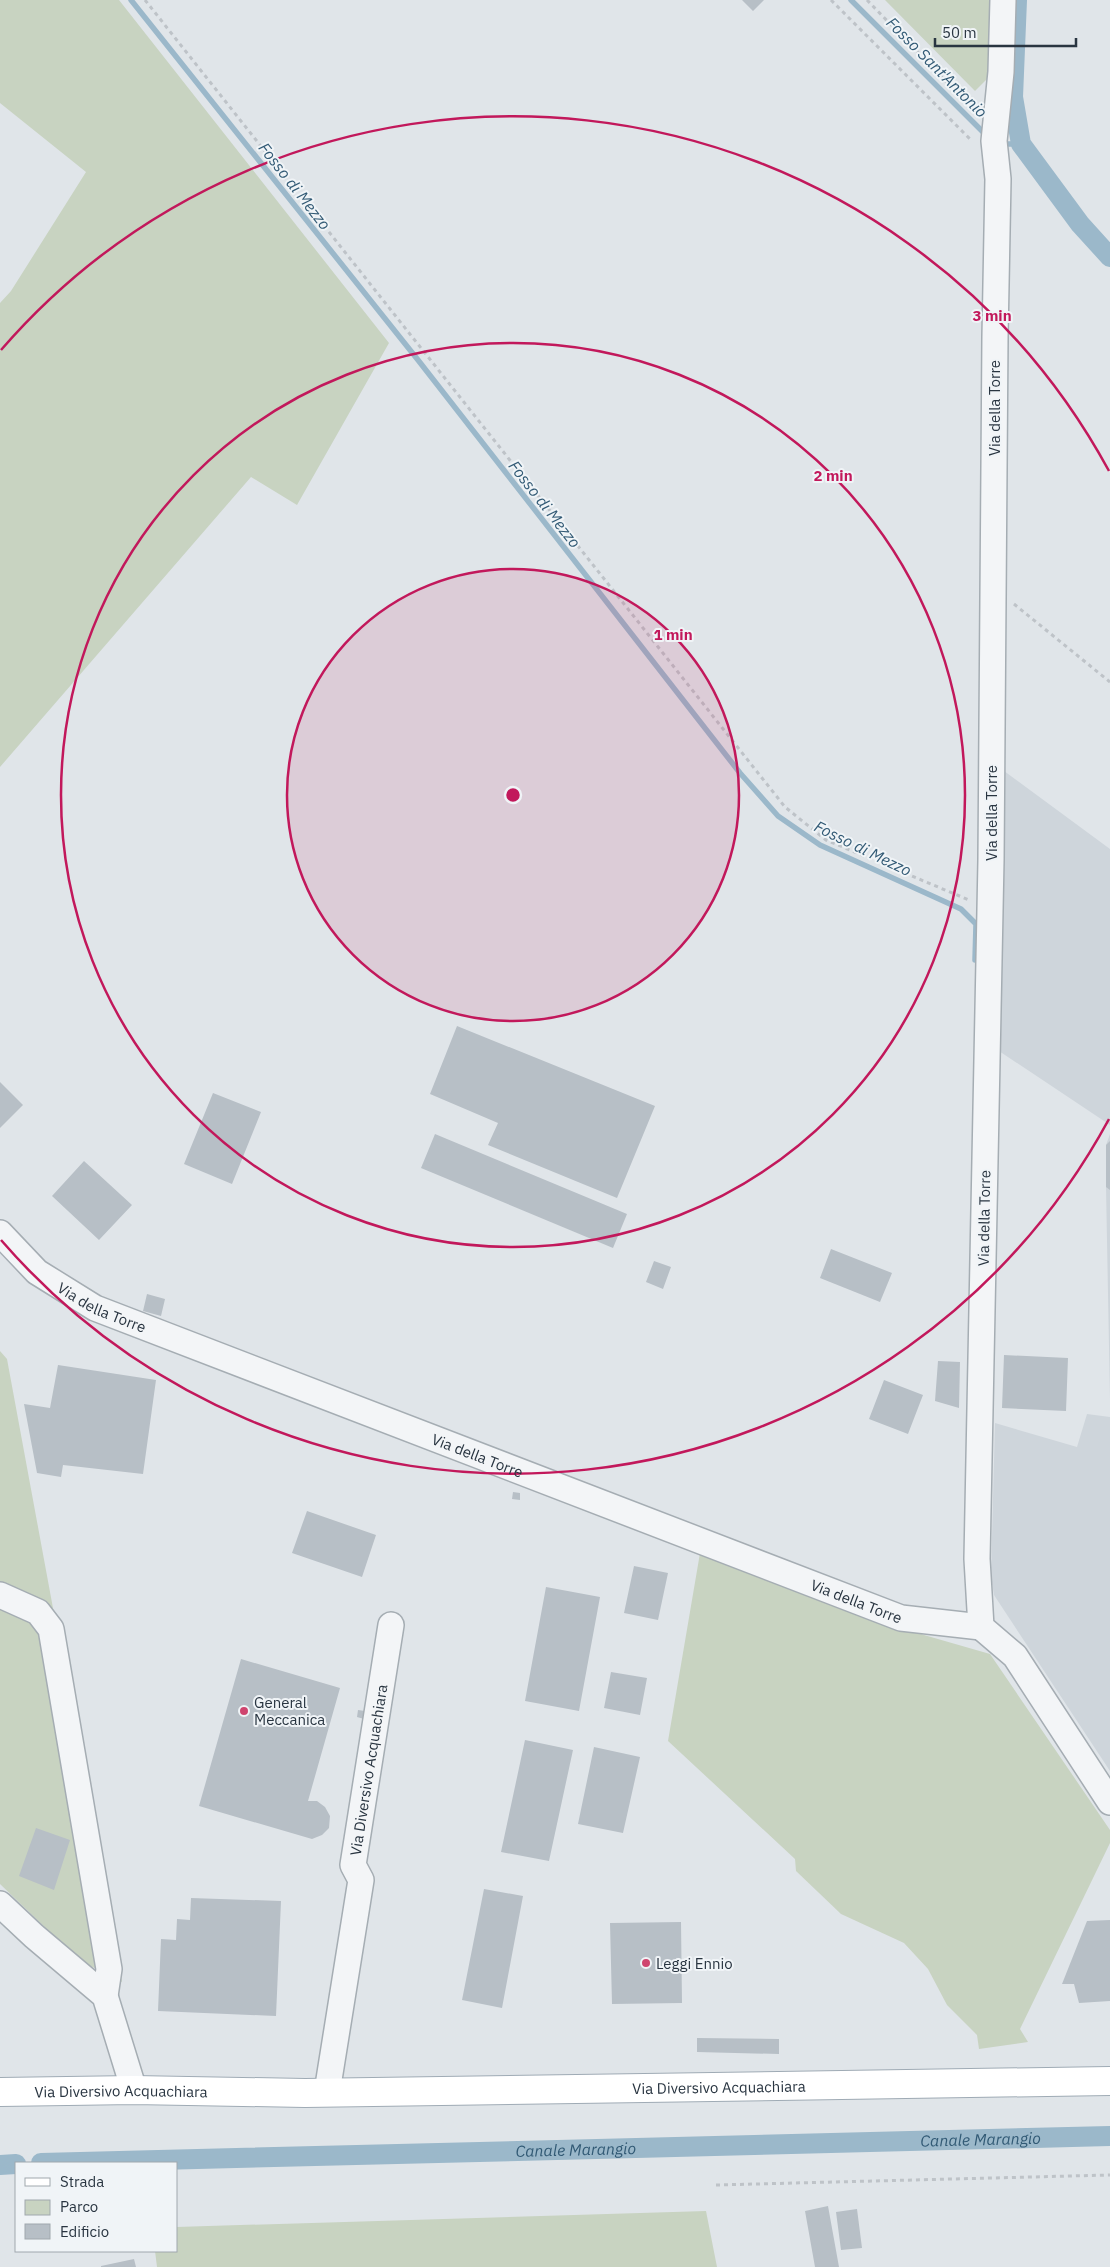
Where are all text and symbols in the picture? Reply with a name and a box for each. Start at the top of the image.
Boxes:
water label: Fosso Sant'Antonio [882,12,992,122]
scale bar [935,15,1076,47]
text: 50 m [942,23,977,42]
water label: Fosso di Mezzo [255,138,335,234]
text: 3 min [972,306,1012,325]
street label: Via della Torre [985,360,1004,456]
water label: Fosso di Mezzo [505,456,585,552]
text: 2 min [813,466,853,485]
text: 1 min [653,625,693,644]
street label: Via della Torre [982,765,1001,861]
centre of rings [504,786,522,804]
water label: Fosso di Mezzo [811,816,915,880]
street label: Via della Torre [974,1170,994,1266]
street label: Via della Torre [54,1278,149,1336]
street label: Via della Torre [429,1429,526,1481]
street label: Via della Torre [808,1575,905,1627]
street label: Via Diversivo Acquachiara [345,1683,391,1857]
place label: General Meccanica [254,1693,325,1729]
marker: General Meccanica [238,1705,250,1717]
place label: Leggi Ennio [656,1954,733,1973]
marker: Leggi Ennio [640,1957,652,1969]
street label: Via Diversivo Acquachiara [632,2076,806,2098]
street label: Via Diversivo Acquachiara [34,2080,208,2101]
water label: Canale Marangio [920,2128,1041,2151]
water label: Canale Marangio [515,2138,637,2161]
legend [15,2162,178,2252]
text: Strada [60,2172,104,2191]
text: Parco [60,2197,98,2216]
text: Edificio [60,2222,109,2241]

